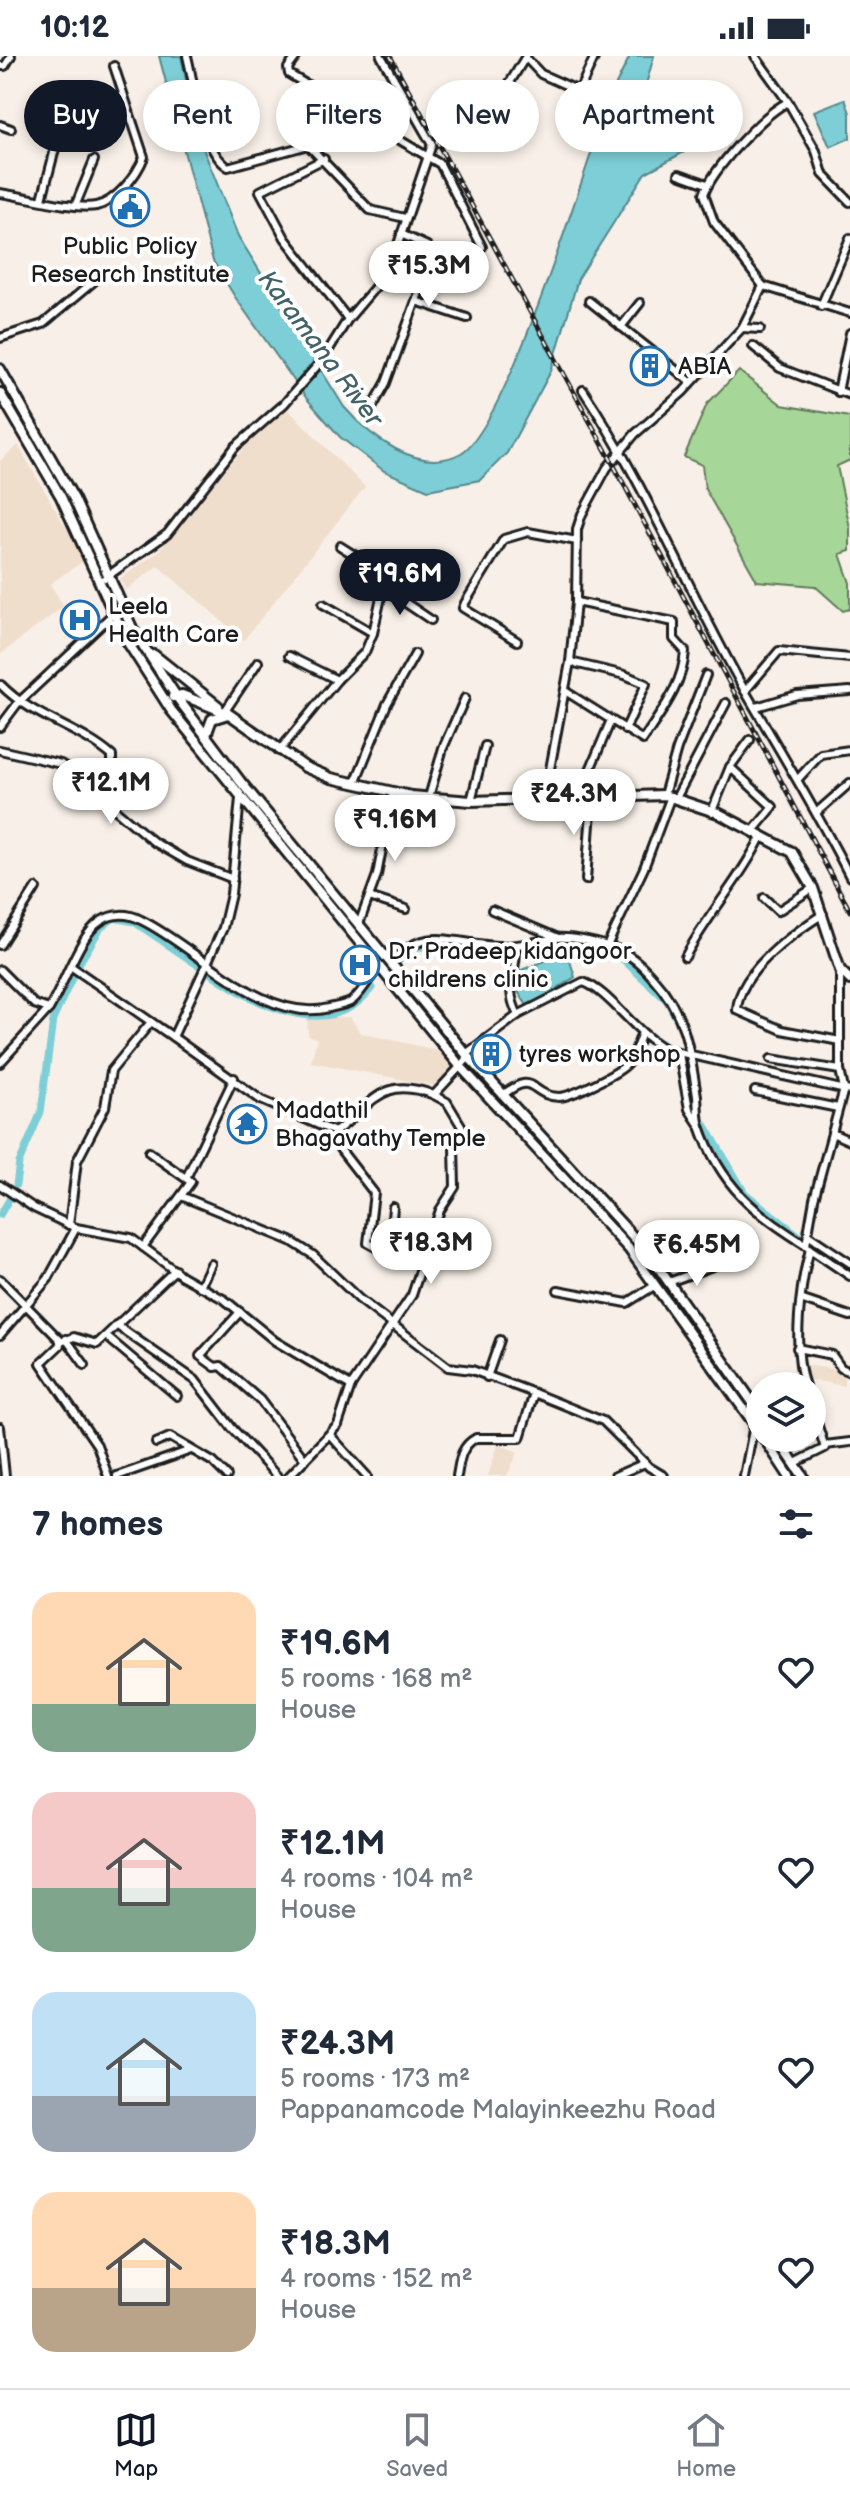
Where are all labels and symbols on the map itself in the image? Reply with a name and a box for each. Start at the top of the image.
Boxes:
public building icon: Public Policy Research Institute [109,186,151,228]
place label: Public Policy Research Institute [30,232,230,289]
pin: ₹15.3M [364,241,494,309]
water label: Karamana River [251,265,390,434]
building icon: ABIA [629,345,671,387]
place label: ABIA [678,352,732,381]
pin: ₹19.6M [335,549,465,617]
place label: Leela Health Care [108,592,239,649]
hospital icon: Leela Health Care [59,599,101,641]
pin: ₹12.1M [46,758,176,826]
pin: ₹24.3M [509,769,639,837]
pin: ₹9.16M [330,795,460,863]
place label: Dr. Pradeep kidangoor childrens clinic [388,937,632,994]
hospital icon: Dr. Pradeep kidangoor childrens clinic [339,944,381,986]
building icon: tyres workshop [470,1033,512,1075]
place label: tyres workshop [519,1040,681,1069]
place label: Madathil Bhagavathy Temple [275,1096,486,1153]
temple icon: Madathil Bhagavathy Temple [226,1103,268,1145]
pin: ₹18.3M [366,1218,496,1286]
pin: ₹6.45M [632,1220,762,1288]

